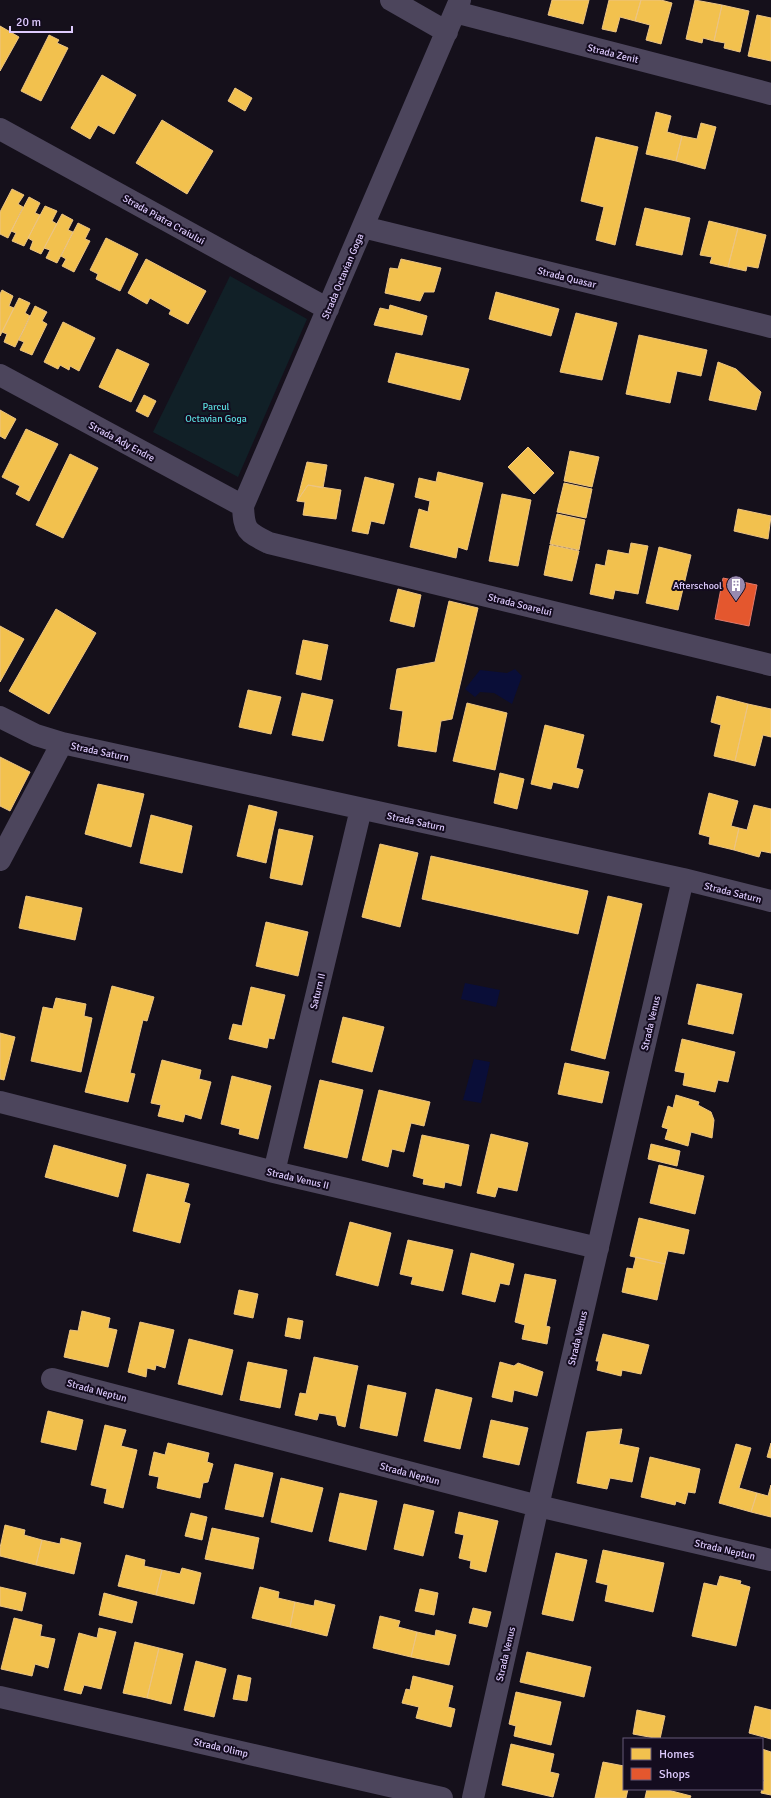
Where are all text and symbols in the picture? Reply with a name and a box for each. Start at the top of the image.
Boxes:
scale bar [10,8,72,34]
text: 20 m [16,15,41,30]
street label: Strada Zenit [586,42,640,66]
street label: Strada Piatra Craiului [120,192,207,247]
street label: Strada Octavian Goga [319,232,366,321]
street label: Strada Quasar [536,265,598,291]
park label: Parcul Octavian Goga [185,401,247,425]
street label: Strada Ady Endre [86,419,157,464]
building icon: Afterschool [725,574,747,602]
place label: Afterschool [673,580,722,592]
street label: Strada Soarelui [486,591,553,619]
street label: Strada Saturn [70,740,130,764]
street label: Strada Saturn [386,810,446,834]
street label: Strada Saturn [703,880,763,906]
street label: Saturn II [308,972,328,1010]
street label: Strada Venus [639,994,663,1052]
street label: Strada Venus II [265,1166,330,1192]
street label: Strada Venus [566,1309,590,1367]
street label: Strada Neptun [65,1377,128,1405]
street label: Strada Neptun [378,1460,441,1488]
street label: Strada Neptun [693,1537,756,1563]
street label: Strada Venus [494,1625,518,1683]
street label: Strada Olimp [192,1736,249,1760]
legend [623,1738,763,1790]
text: Homes [659,1747,694,1762]
text: Shops [659,1767,690,1782]

